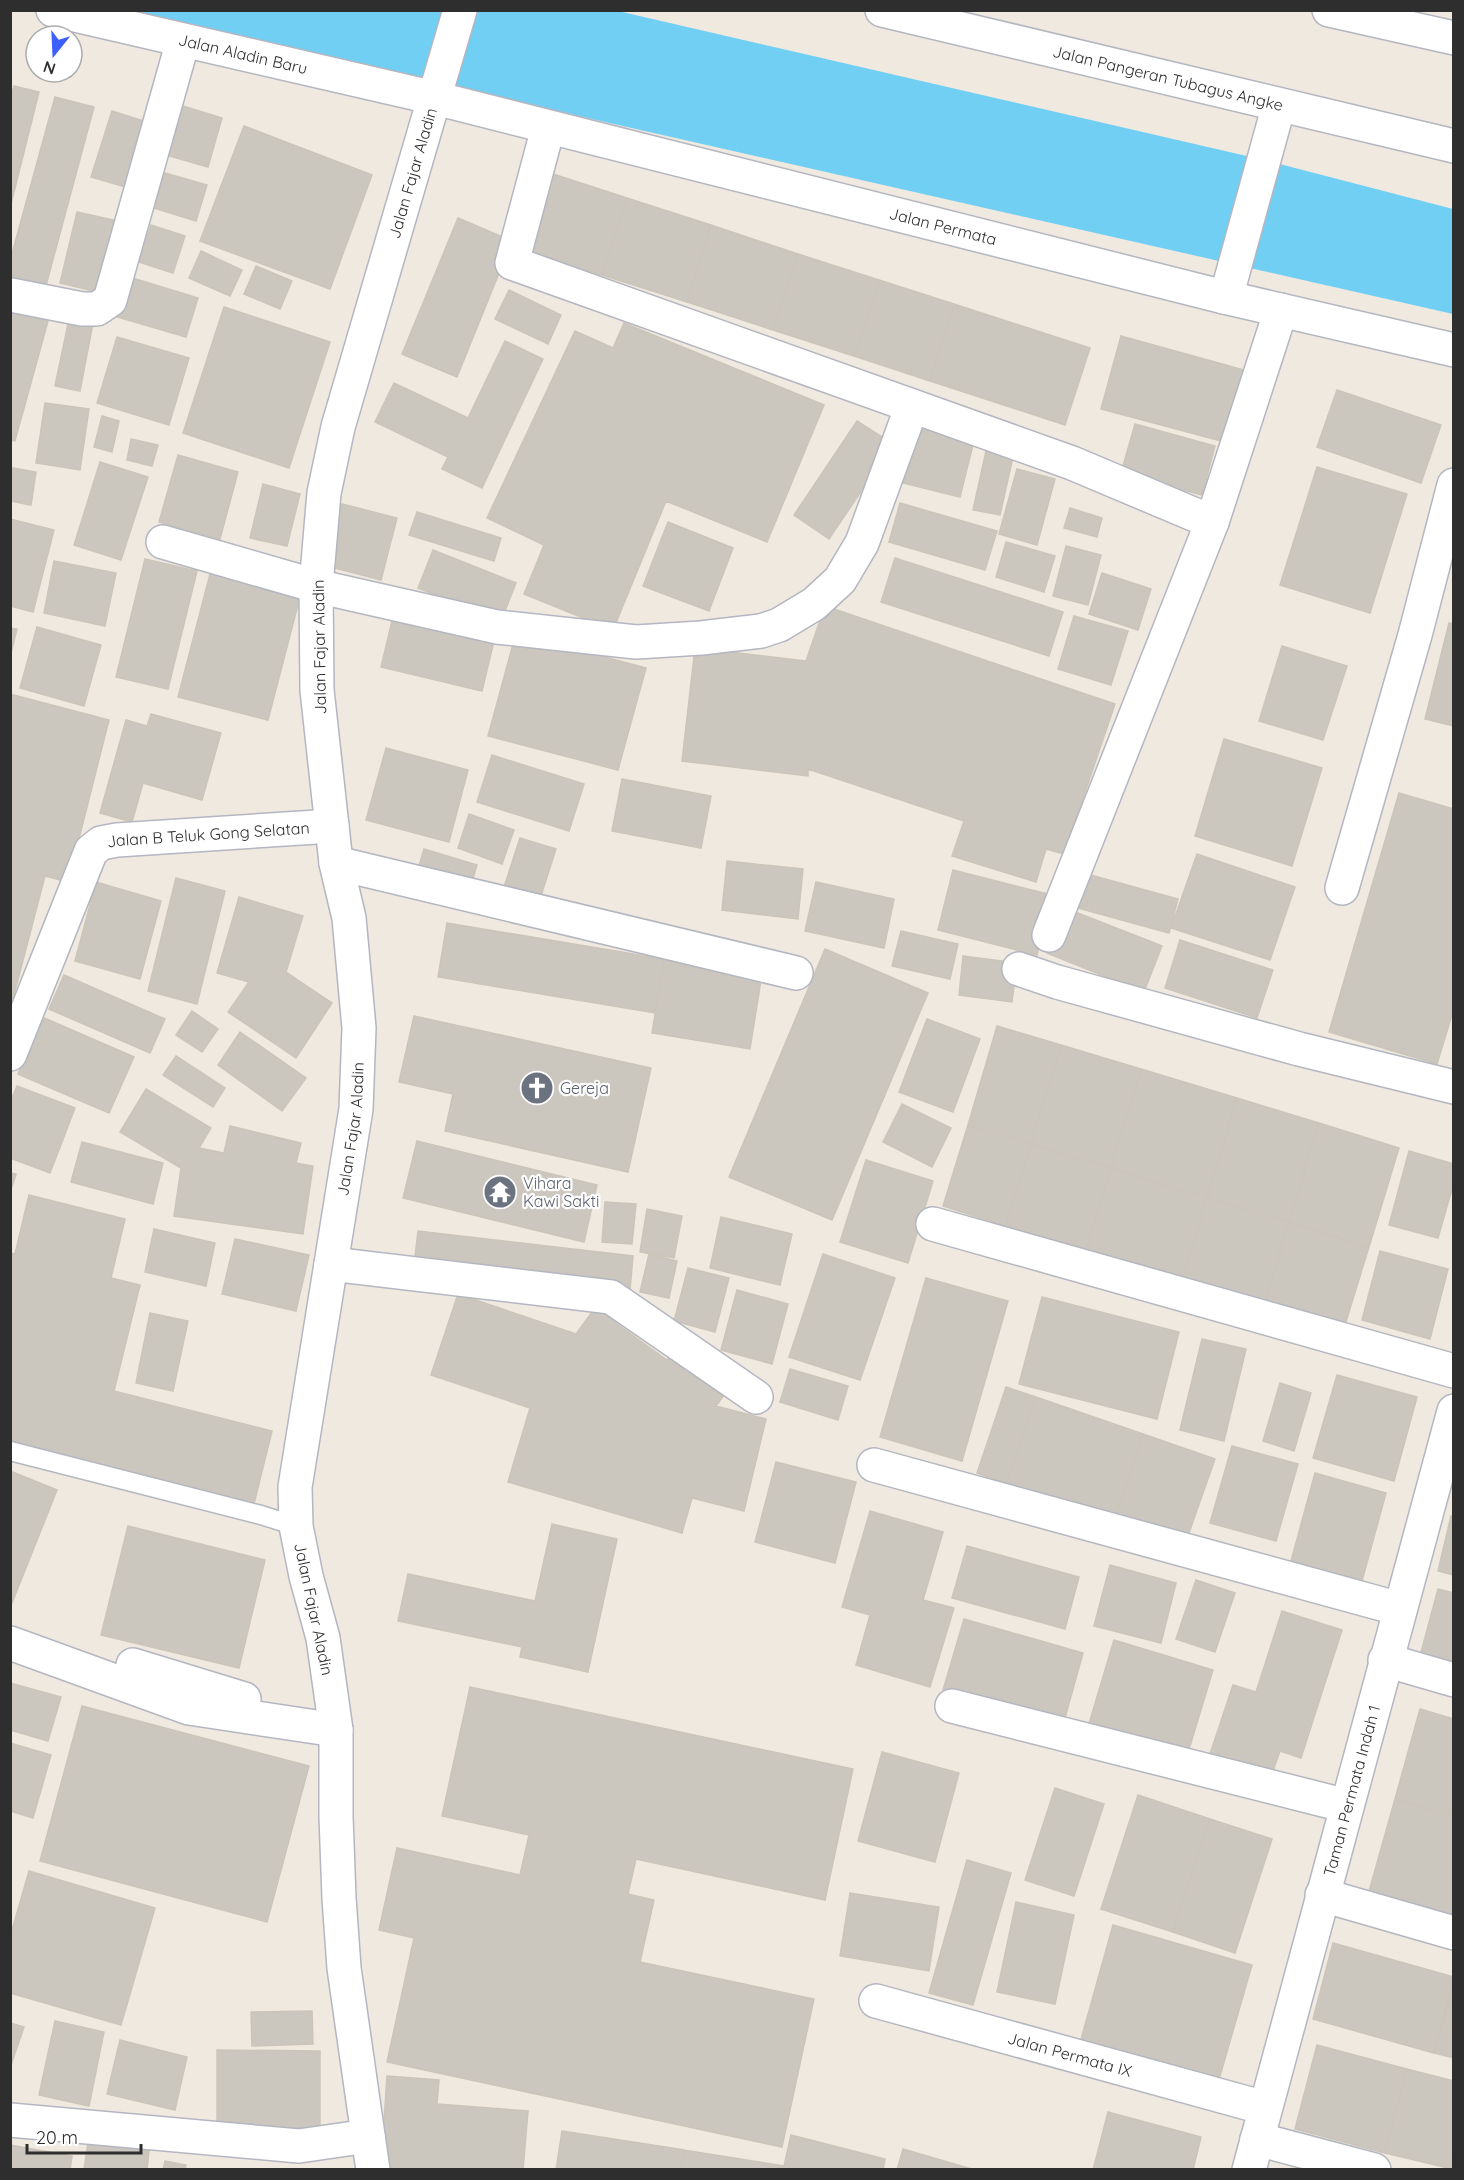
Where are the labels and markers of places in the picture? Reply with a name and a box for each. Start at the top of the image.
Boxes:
church icon: Gereja [519,1070,555,1106]
place label: Gereja [560,1078,609,1098]
place label: Vihara Kawi Sakti [523,1173,599,1211]
temple icon: Vihara Kawi Sakti [482,1174,518,1210]

